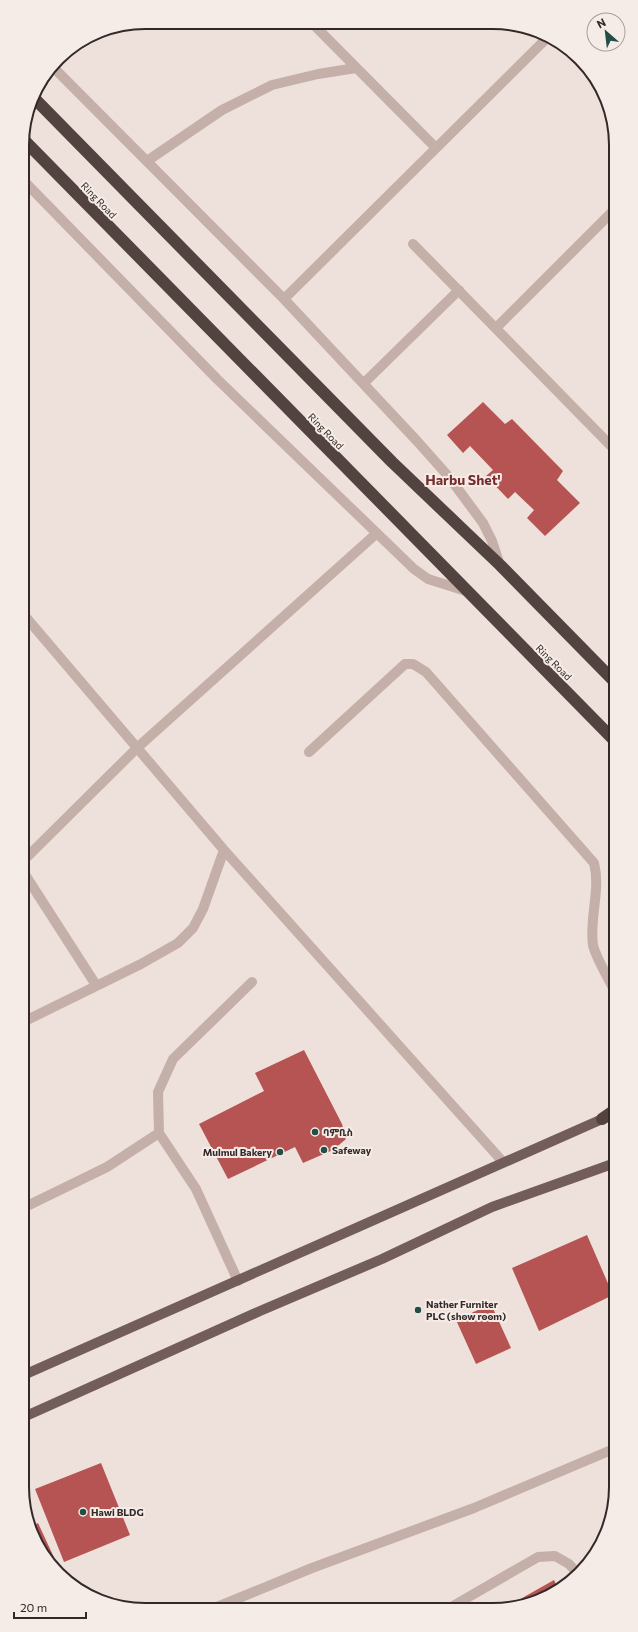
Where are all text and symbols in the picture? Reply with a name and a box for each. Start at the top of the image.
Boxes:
north arrow [586,12,626,52]
text: N [594,15,608,30]
street label: Ring Road [79,179,119,221]
street label: Ring Road [306,410,346,452]
district label: Harbu Shet' [425,471,501,488]
street label: Ring Road [534,642,575,683]
place label: ባምቢስ [323,1126,353,1138]
marker: ባምቢስ [310,1127,320,1137]
place label: Safeway [332,1144,372,1156]
marker: Safeway [319,1145,329,1155]
place label: Mulmul Bakery [203,1146,272,1158]
marker: Mulmul Bakery [275,1147,285,1157]
place label: Nather Furniter PLC (show room) [426,1298,506,1322]
marker: Nather Furniter PLC (show room) [413,1305,423,1315]
place label: Hawi BLDG [91,1506,144,1518]
marker: Hawi BLDG [78,1507,88,1517]
scale bar [14,1594,86,1620]
text: 20 m [20,1600,47,1614]

